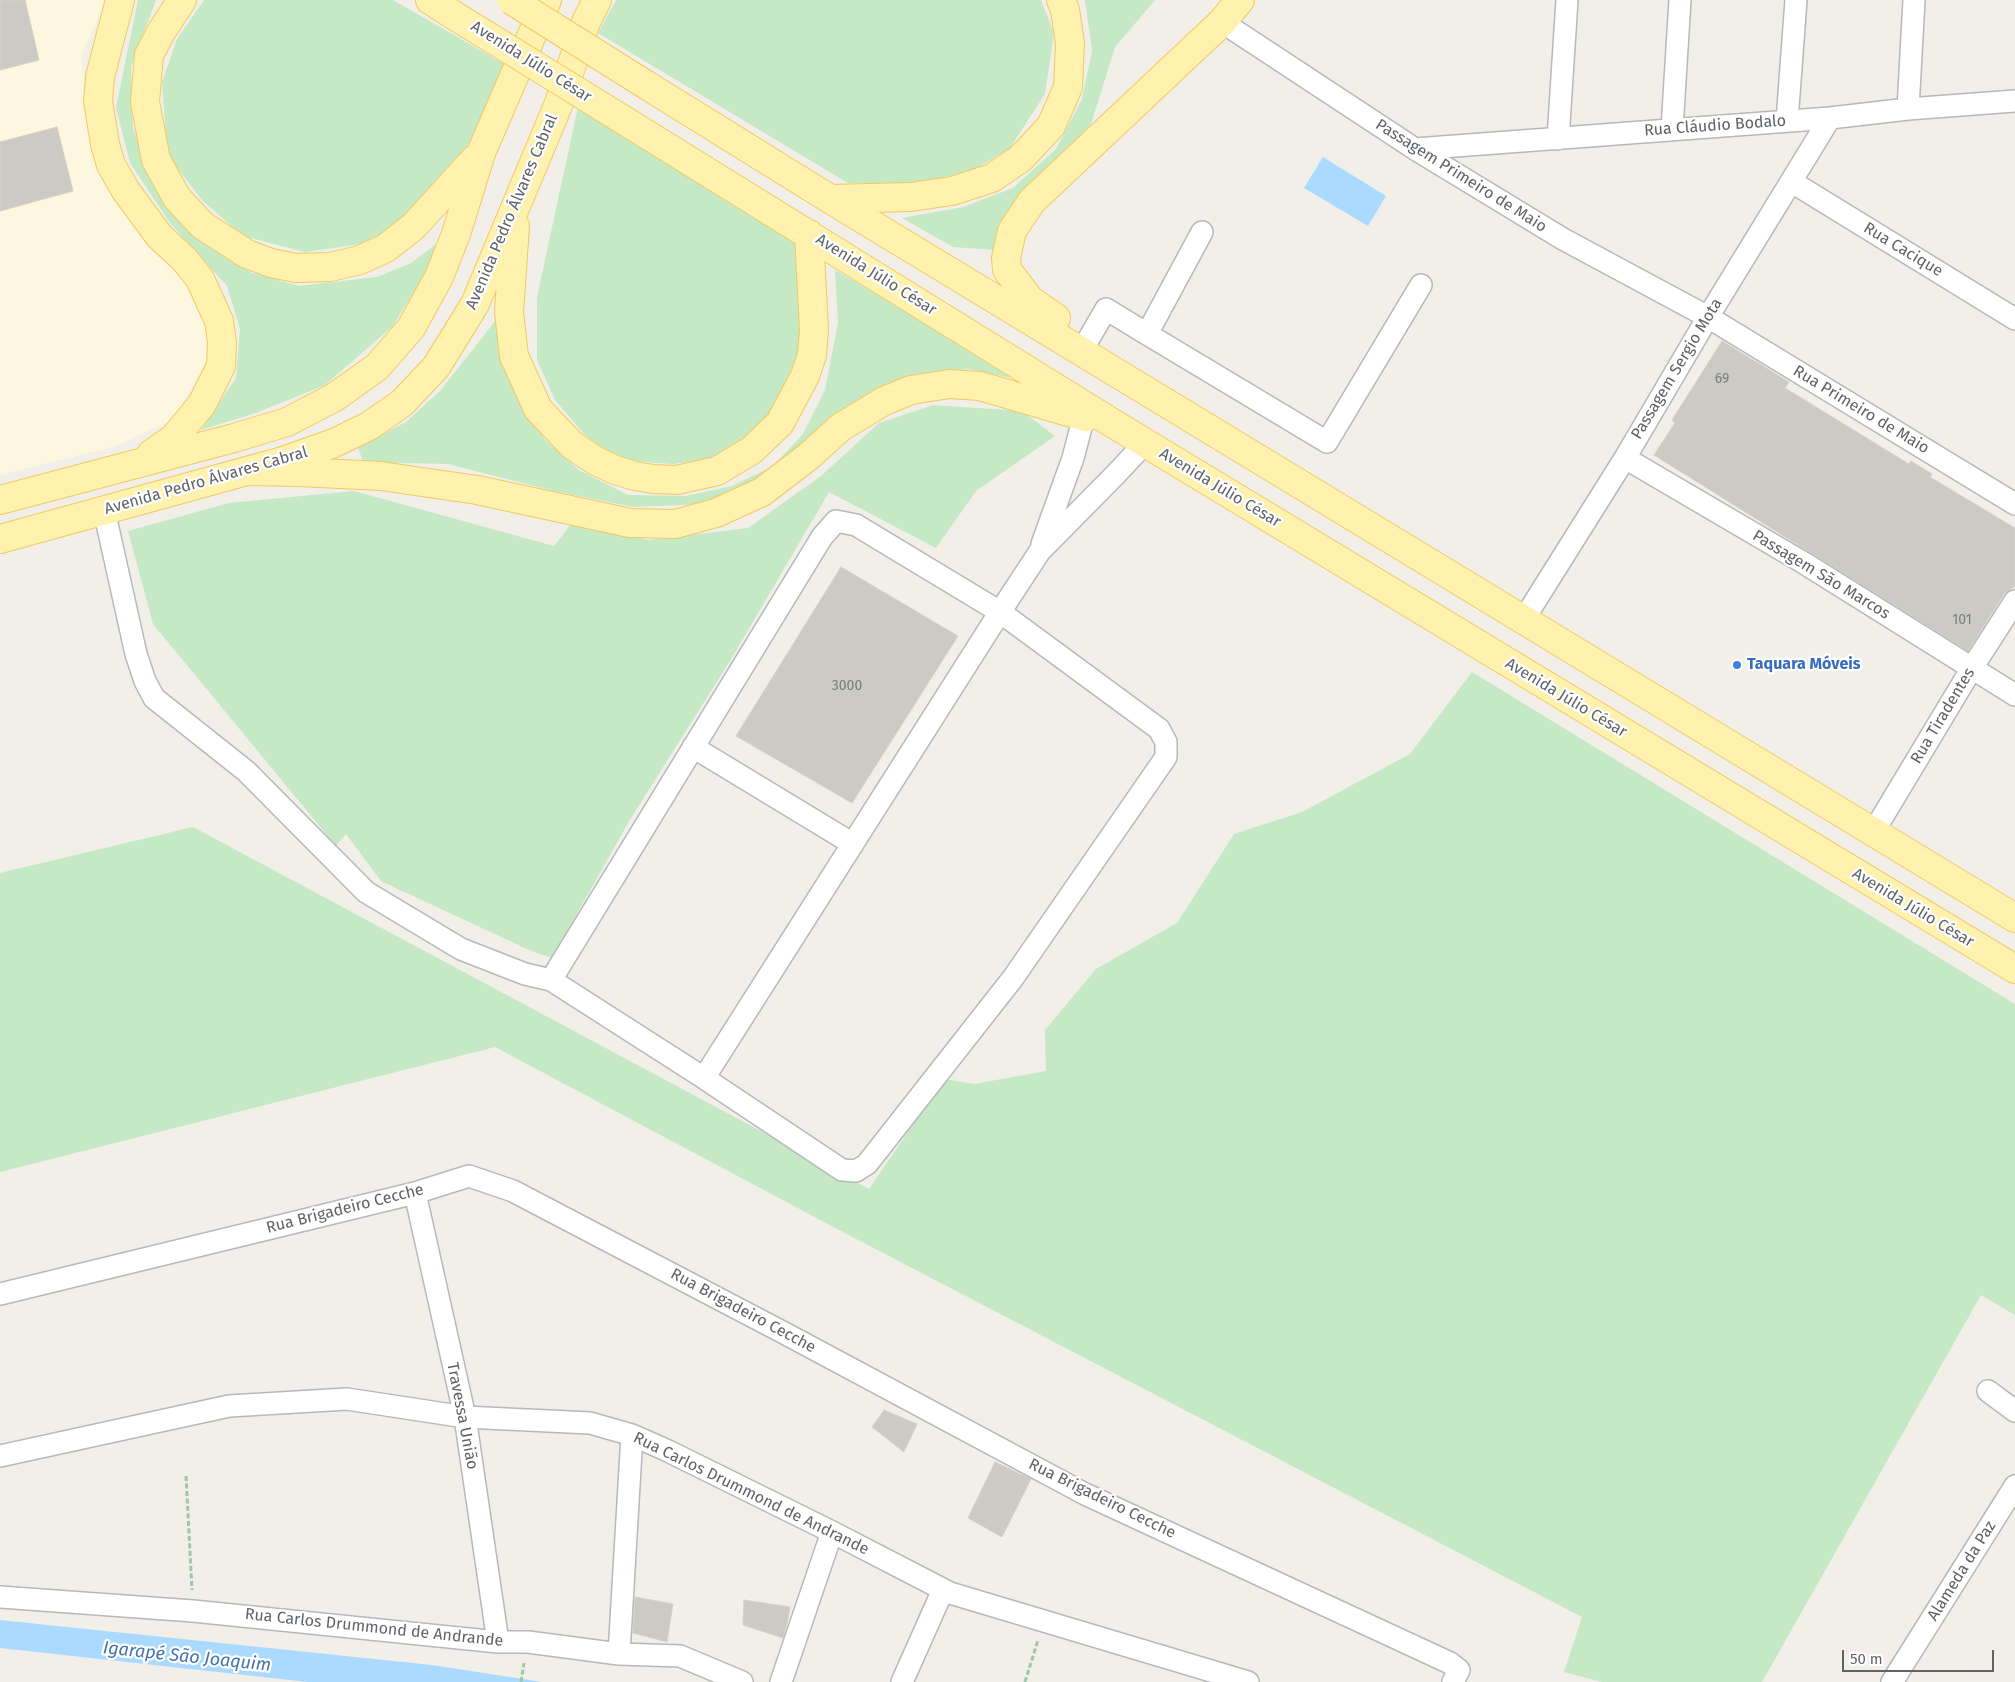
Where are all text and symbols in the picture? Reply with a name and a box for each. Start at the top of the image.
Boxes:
street label: Avenida Júlio César [467,17,595,107]
street label: Avenida Pedro Álvares Cabral [462,111,562,313]
street label: Rua Cláudio Bodalo [1643,111,1787,141]
street label: Passagem Primeiro de Maio [1372,115,1550,237]
street label: Rua Cacique [1860,219,1946,281]
street label: Avenida Júlio César [812,230,940,320]
street label: Passagem Sergio Mota [1627,295,1727,443]
street label: Rua Primeiro de Maio [1789,362,1933,458]
house number: 69 [1715,371,1729,387]
street label: Avenida Pedro Álvares Cabral [102,443,310,519]
street label: Avenida Júlio César [1156,444,1284,532]
street label: Passagem São Marcos [1749,526,1893,624]
house number: 101 [1952,612,1972,628]
street label: Avenida Júlio César [1502,654,1630,742]
place label: Taquara Móveis [1747,655,1860,675]
marker: Taquara Móveis [1731,659,1743,671]
street label: Rua Tiradentes [1907,665,1979,767]
house number: 3000 [832,678,862,694]
street label: Avenida Júlio César [1849,864,1977,952]
street label: Rua Brigadeiro Cecche [264,1180,426,1238]
street label: Rua Brigadeiro Cecche [667,1265,819,1357]
street label: Travessa União [442,1361,482,1471]
street label: Rua Carlos Drummond de Andrande [630,1428,872,1560]
street label: Rua Brigadeiro Cecche [1025,1455,1179,1543]
street label: Alameda da Paz [1924,1518,2000,1624]
street label: Rua Carlos Drummond de Andrande [244,1605,504,1651]
water label: Igarapé São Joaquim [102,1637,272,1677]
scale bar [1845,1640,1998,1672]
text: 50 m [1850,1650,1883,1668]

